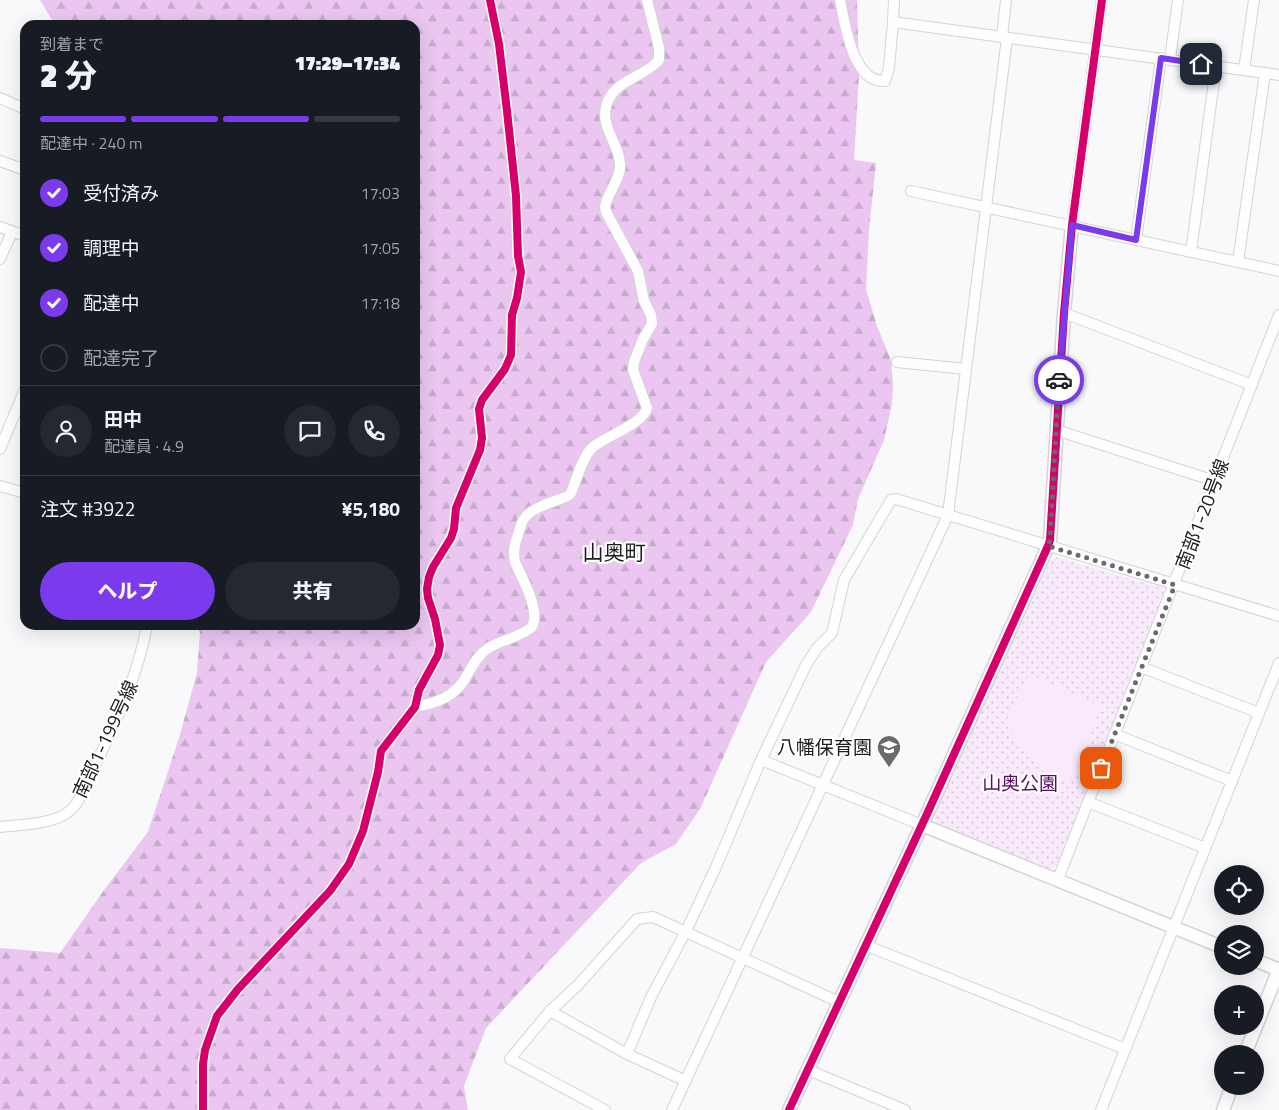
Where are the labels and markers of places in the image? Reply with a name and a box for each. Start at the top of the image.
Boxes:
pin [1180,43,1222,85]
place label: 八幡保育園 [777,732,872,761]
school or university icon: 八幡保育園 [876,734,902,768]
pin [1080,747,1122,789]

